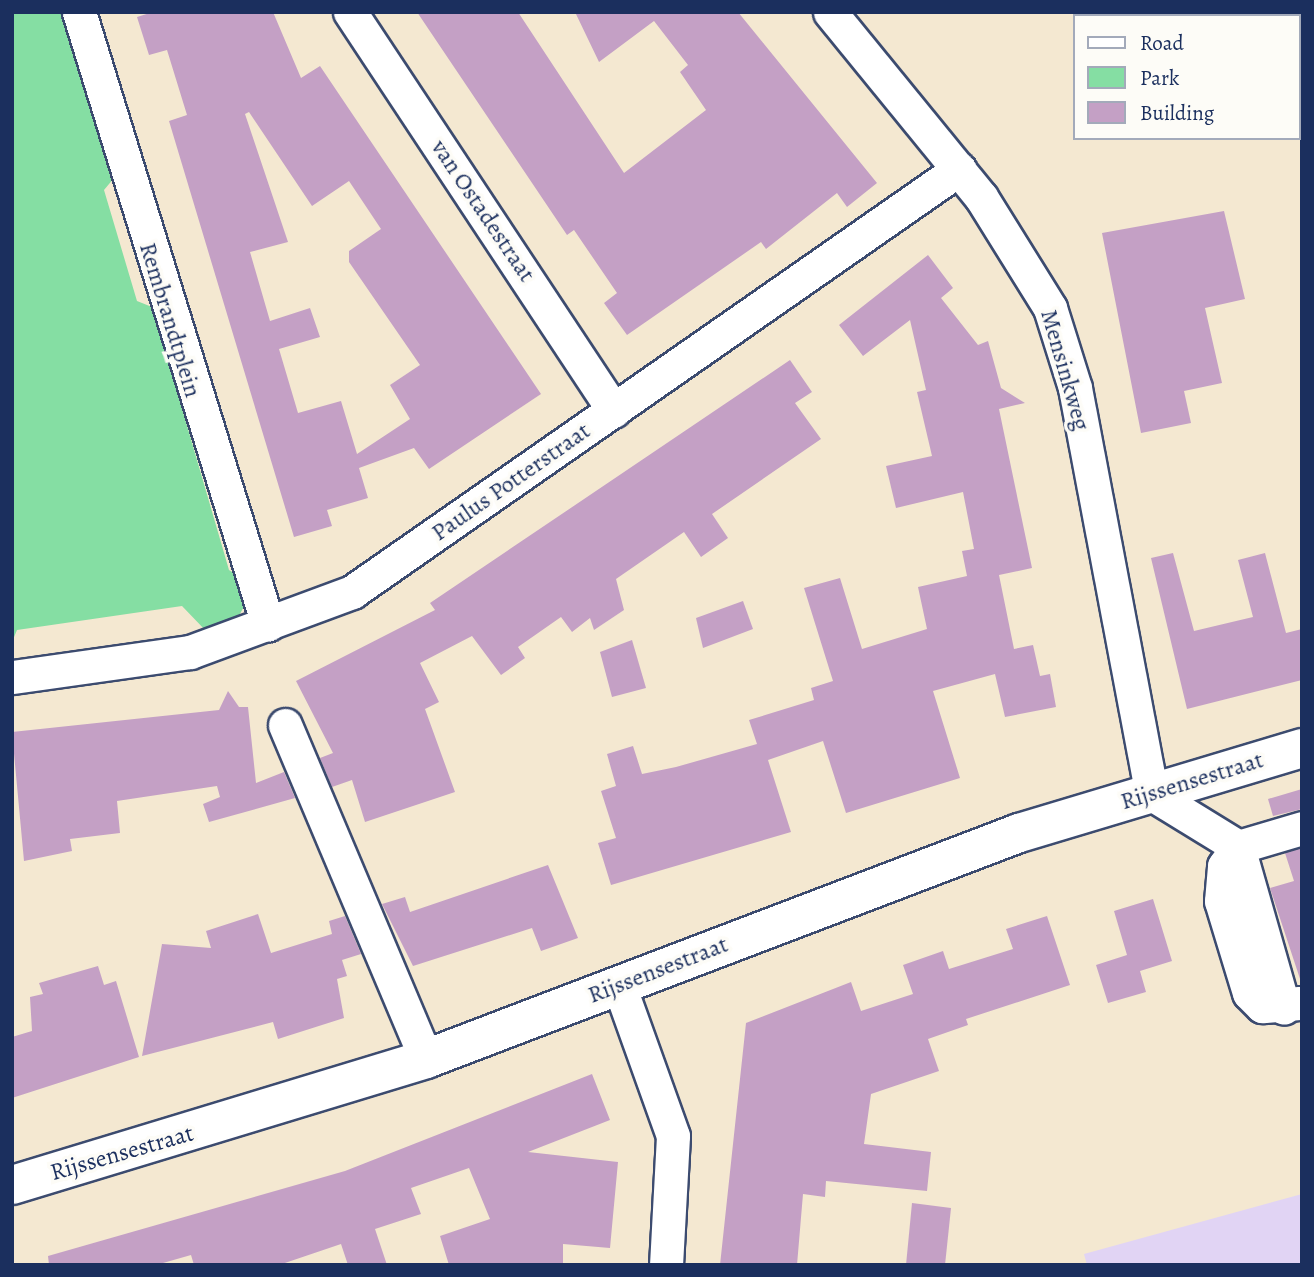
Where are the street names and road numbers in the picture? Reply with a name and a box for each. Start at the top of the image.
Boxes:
street label: van Ostadestraat [425,134,541,288]
street label: Rembrandtplein [133,239,207,401]
street label: Mensinkweg [1034,306,1096,434]
street label: Paulus Potterstraat [426,417,596,547]
street label: Rijssensestraat [1117,746,1267,816]
street label: Rijssensestraat [584,930,732,1010]
street label: Rijssensestraat [47,1119,197,1187]

